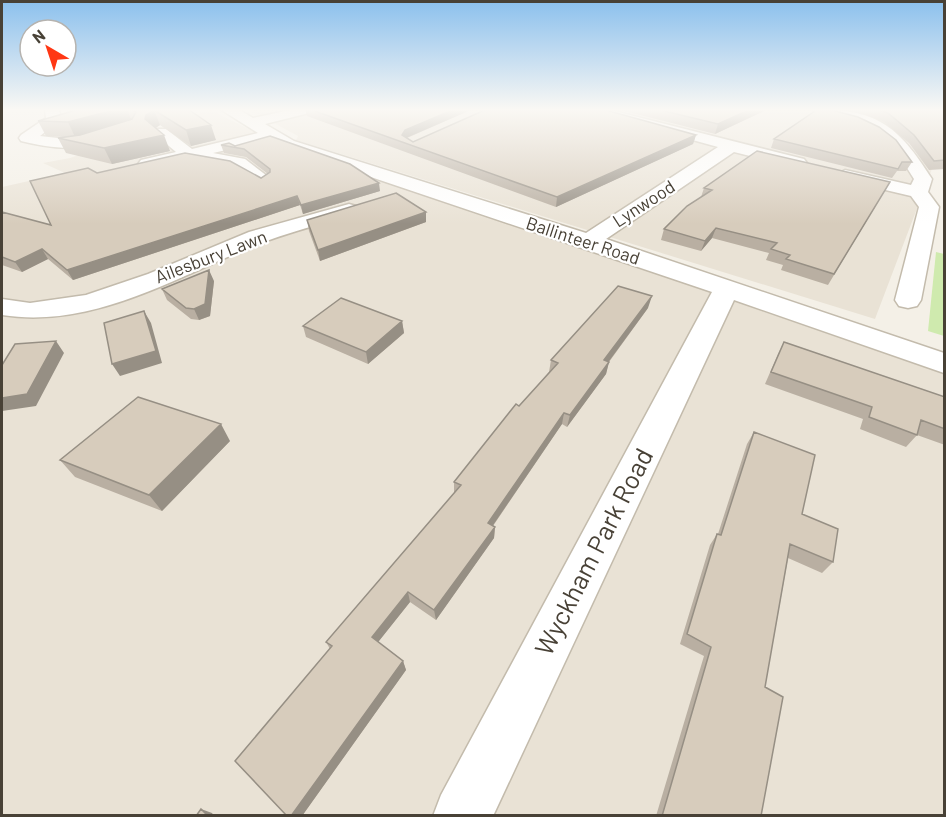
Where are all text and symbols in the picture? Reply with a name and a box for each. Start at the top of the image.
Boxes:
north arrow [18,18,78,78]
text: N [28,25,48,47]
street label: Lynwood [608,175,679,231]
street label: Ballinteer Road [524,211,643,269]
street label: Ailesbury Lawn [152,225,270,288]
street label: Wyckham Park Road [527,442,658,660]

